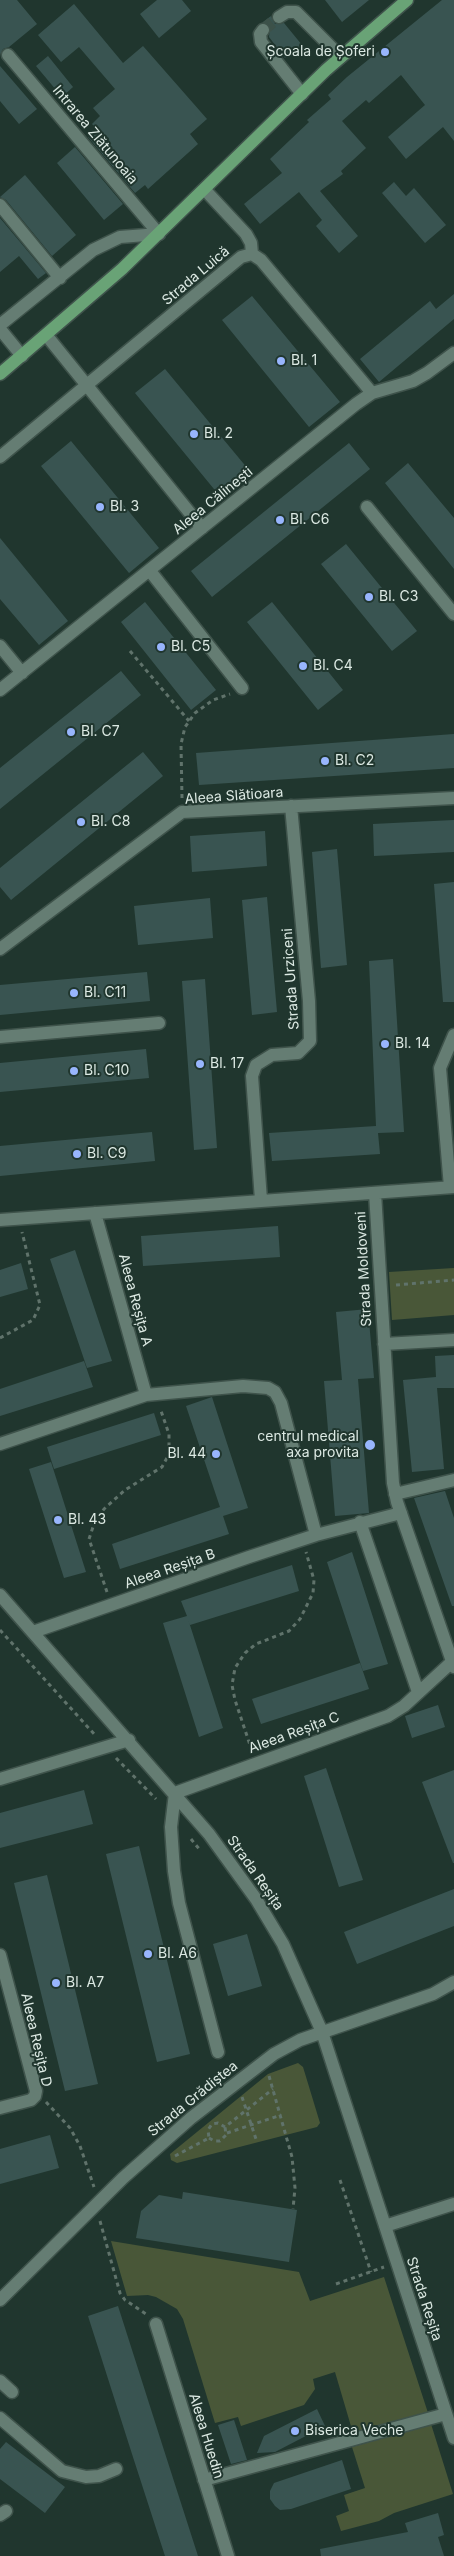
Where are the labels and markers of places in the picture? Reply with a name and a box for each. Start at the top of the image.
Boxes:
place label: Școala de Șoferi [267,44,375,60]
marker: Școala de Șoferi [379,46,391,58]
place label: Bl. 1 [291,353,317,369]
marker: Bl. 1 [275,355,287,367]
place label: Bl. 2 [204,426,233,442]
marker: Bl. 2 [188,428,200,440]
place label: Bl. 3 [110,499,139,515]
marker: Bl. 3 [94,501,106,513]
place label: Bl. C6 [290,512,329,528]
marker: Bl. C6 [274,514,286,526]
place label: Bl. C3 [379,589,418,605]
marker: Bl. C3 [363,591,375,603]
place label: Bl. C5 [171,639,210,655]
marker: Bl. C5 [155,641,167,653]
place label: Bl. C4 [313,658,353,674]
marker: Bl. C4 [297,660,309,672]
place label: Bl. C7 [81,724,120,740]
marker: Bl. C7 [65,726,77,738]
place label: Bl. C2 [335,753,374,769]
marker: Bl. C2 [319,755,331,767]
place label: Bl. C8 [91,814,130,830]
marker: Bl. C8 [75,816,87,828]
place label: Bl. C11 [84,985,126,1001]
marker: Bl. C11 [68,987,80,999]
place label: Bl. 14 [395,1036,430,1052]
marker: Bl. 14 [379,1038,391,1050]
place label: Bl. 17 [210,1056,244,1072]
marker: Bl. 17 [194,1058,206,1070]
place label: Bl. C10 [84,1063,129,1079]
marker: Bl. C10 [68,1065,80,1077]
place label: Bl. C9 [87,1146,126,1162]
marker: Bl. C9 [71,1148,83,1160]
place label: centrul medical axa provita [257,1429,359,1461]
marker: centrul medical axa provita [363,1438,377,1452]
place label: Bl. 44 [167,1446,206,1462]
marker: Bl. 44 [210,1448,222,1460]
place label: Bl. 43 [68,1512,106,1528]
marker: Bl. 43 [52,1514,64,1526]
place label: Bl. A6 [158,1946,197,1962]
marker: Bl. A6 [142,1948,154,1960]
place label: Bl. A7 [66,1975,104,1991]
marker: Bl. A7 [50,1977,62,1989]
place label: Biserica Veche [305,2423,403,2439]
marker: Biserica Veche [289,2425,301,2437]

